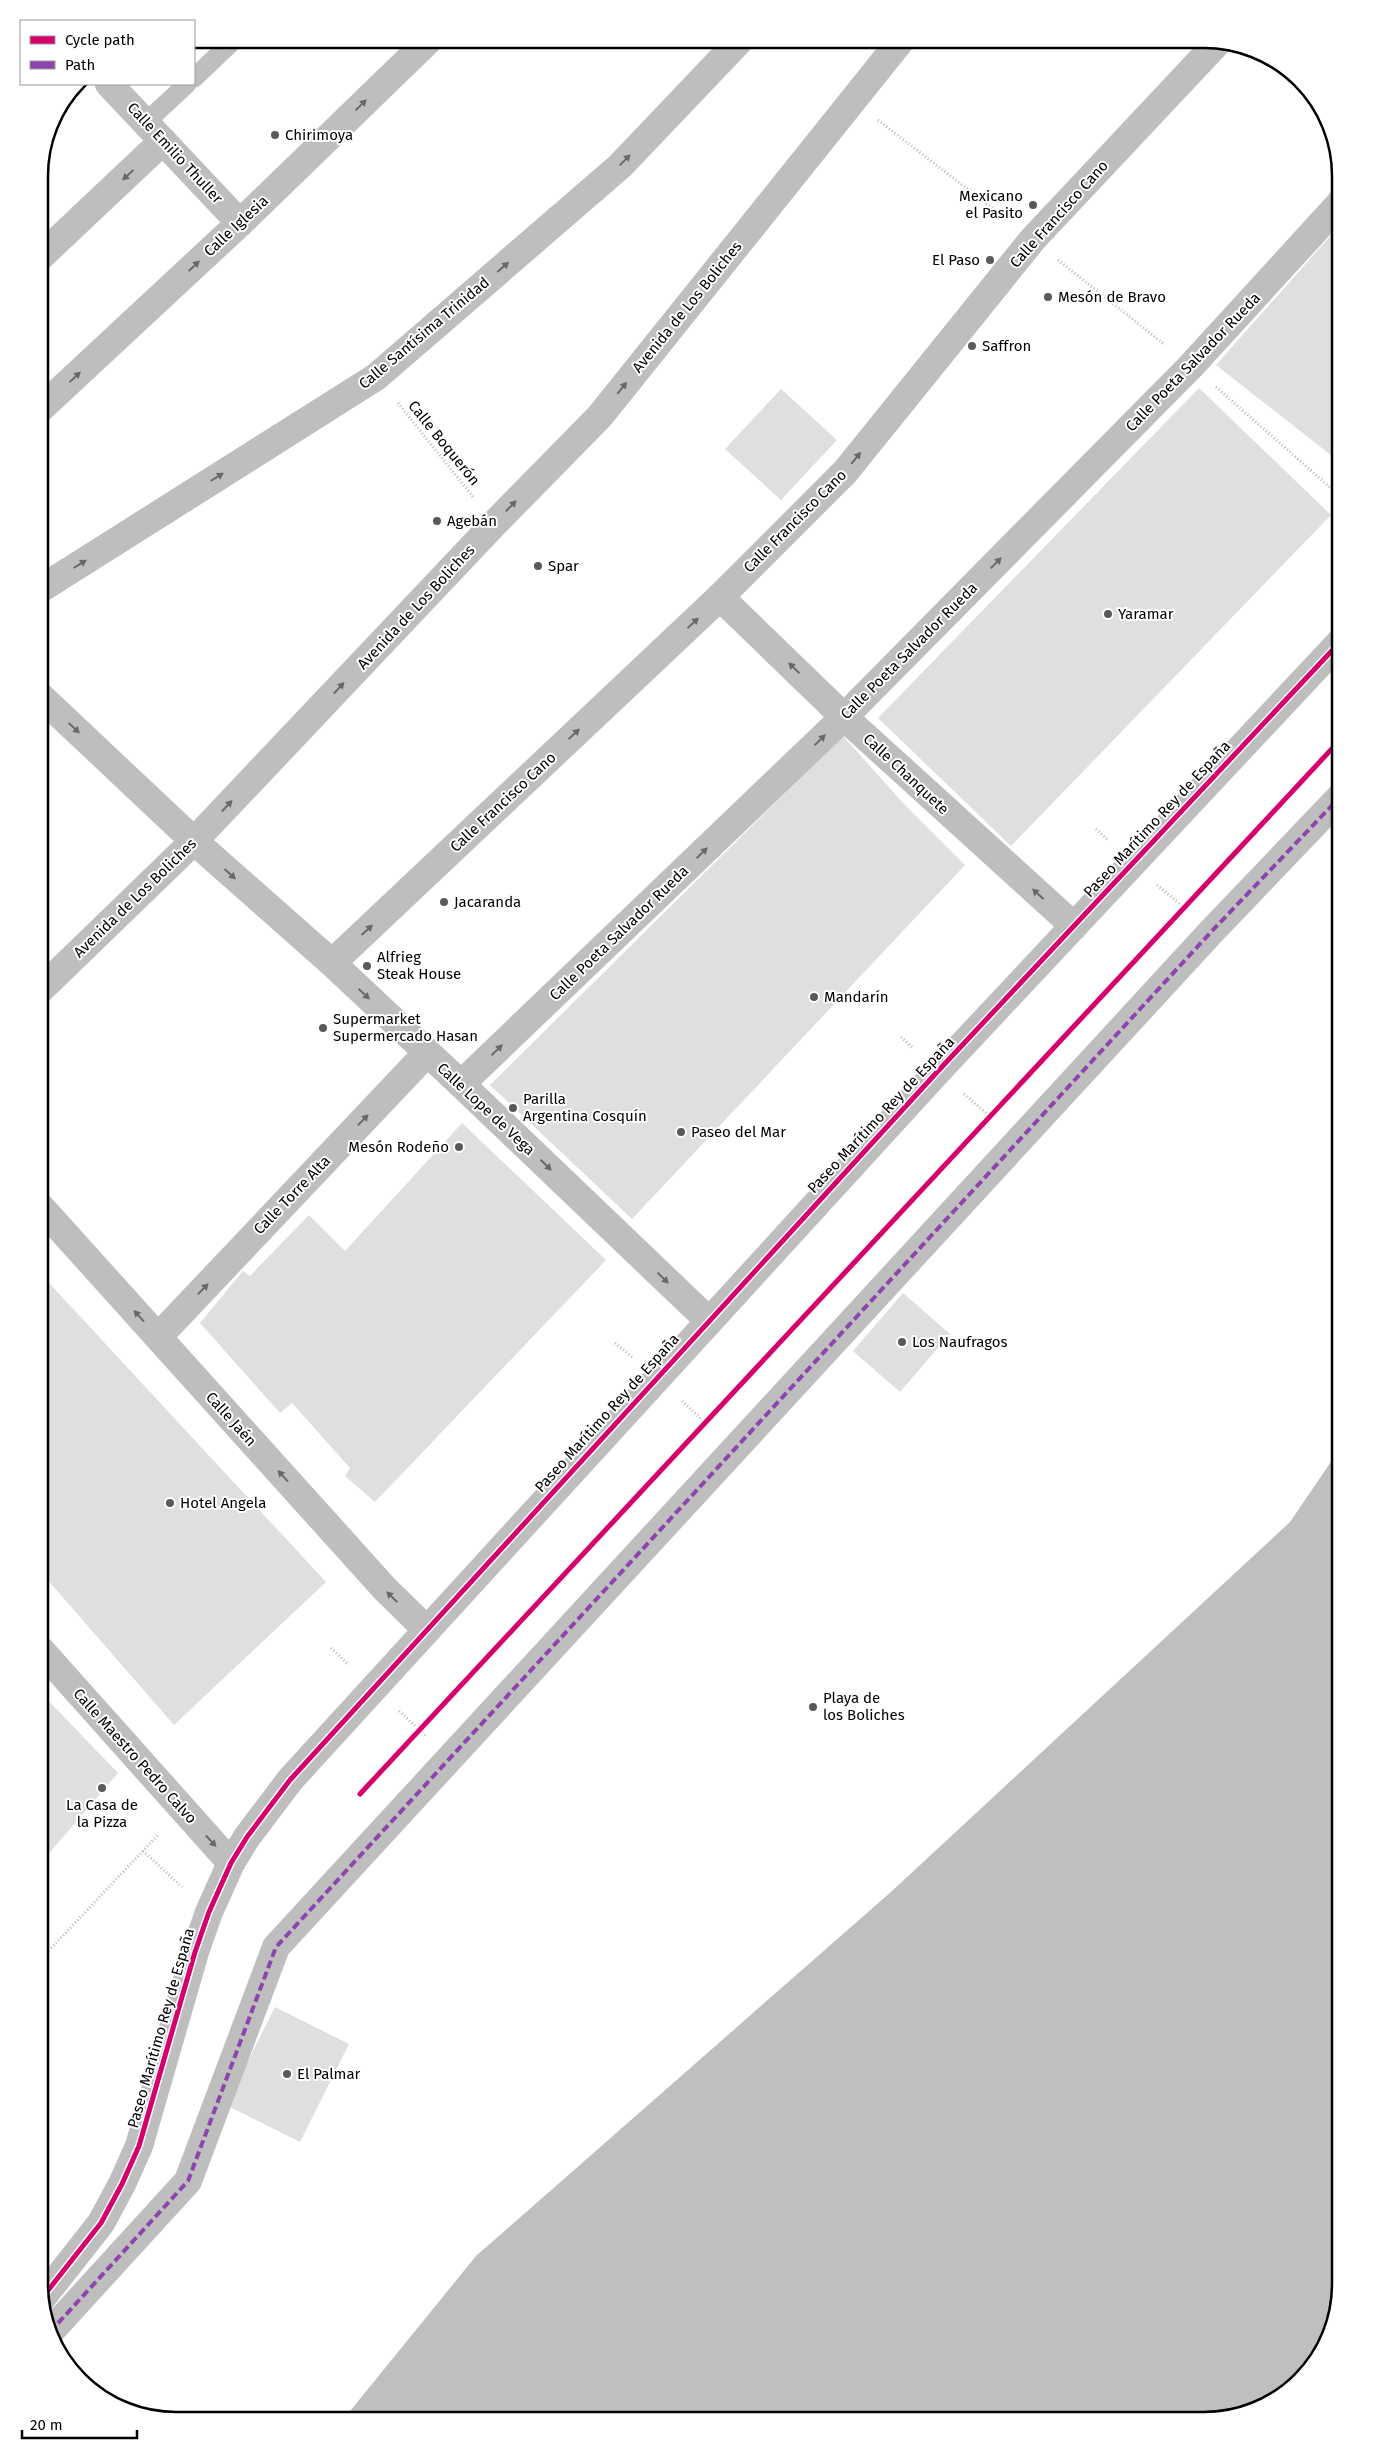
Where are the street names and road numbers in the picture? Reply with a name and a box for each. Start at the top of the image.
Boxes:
street label: Calle Emilio Thuller [124,99,227,207]
street label: Calle Francisco Cano [1006,157,1112,271]
street label: Calle Iglesia [200,192,272,260]
street label: Avenida de Los Boliches [628,238,746,376]
street label: Calle Santísima Trinidad [355,273,493,393]
street label: Calle Poeta Salvador Rueda [1122,289,1264,435]
street label: Calle Boquerón [404,397,484,489]
street label: Calle Francisco Cano [740,466,850,576]
street label: Avenida de Los Boliches [354,541,478,673]
street label: Calle Poeta Salvador Rueda [837,579,981,723]
street label: Calle Chanquete [860,730,952,818]
street label: Paseo Marítimo Rey de España [1080,737,1234,901]
street label: Calle Francisco Cano [446,748,560,856]
street label: Avenida de Los Boliches [70,835,200,961]
street label: Calle Poeta Salvador Rueda [546,862,692,1004]
street label: Paseo Marítimo Rey de España [804,1033,958,1197]
street label: Calle Lope de Vega [433,1059,539,1159]
street label: Calle Torre Alta [250,1152,334,1238]
street label: Paseo Marítimo Rey de España [531,1330,683,1496]
street label: Calle Jaén [202,1388,260,1450]
street label: Calle Maestro Pedro Calvo [70,1685,200,1827]
street label: Paseo Marítimo Rey de España [124,1926,198,2130]

